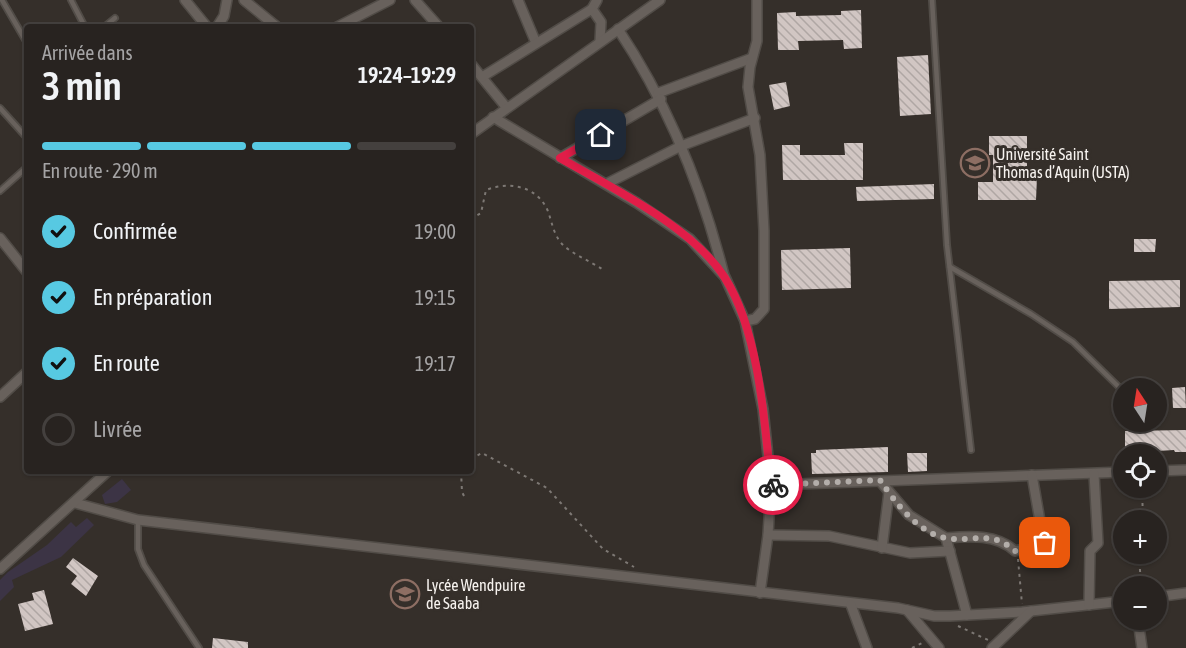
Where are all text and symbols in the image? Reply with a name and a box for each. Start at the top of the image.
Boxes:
text: Arrivée dans [42,41,133,64]
text: 19:24–19:29 [358,62,456,88]
text: 3 min [42,64,122,108]
pin [575,109,626,160]
icon: home [584,118,617,151]
place label: Université Saint Thomas d’Aquin (USTA) [996,145,1130,182]
school or university icon: Université Saint Thomas d’Aquin (USTA) [959,147,991,179]
text: En route · 290 m [42,159,158,182]
icon: check [42,215,75,248]
text: Confirmée [93,218,177,244]
text: 19:00 [414,220,456,243]
icon: check [42,281,75,314]
text: En préparation [93,284,212,310]
text: 19:15 [415,286,456,309]
icon: check [42,347,75,380]
text: En route [93,350,160,376]
text: 19:17 [415,352,456,375]
north arrow [1113,378,1167,432]
map controls [1113,378,1167,630]
text: Livrée [93,416,142,442]
button: locate [1113,444,1167,498]
courier [743,455,803,515]
icon: bike [757,469,790,502]
button: + [1113,510,1167,564]
pin [1019,517,1070,568]
icon: bag [1028,526,1061,559]
place label: Lycée Wendpuire de Saaba [426,576,525,612]
button: − [1113,576,1167,630]
school or university icon: Lycée Wendpuire de Saaba [389,578,421,610]

